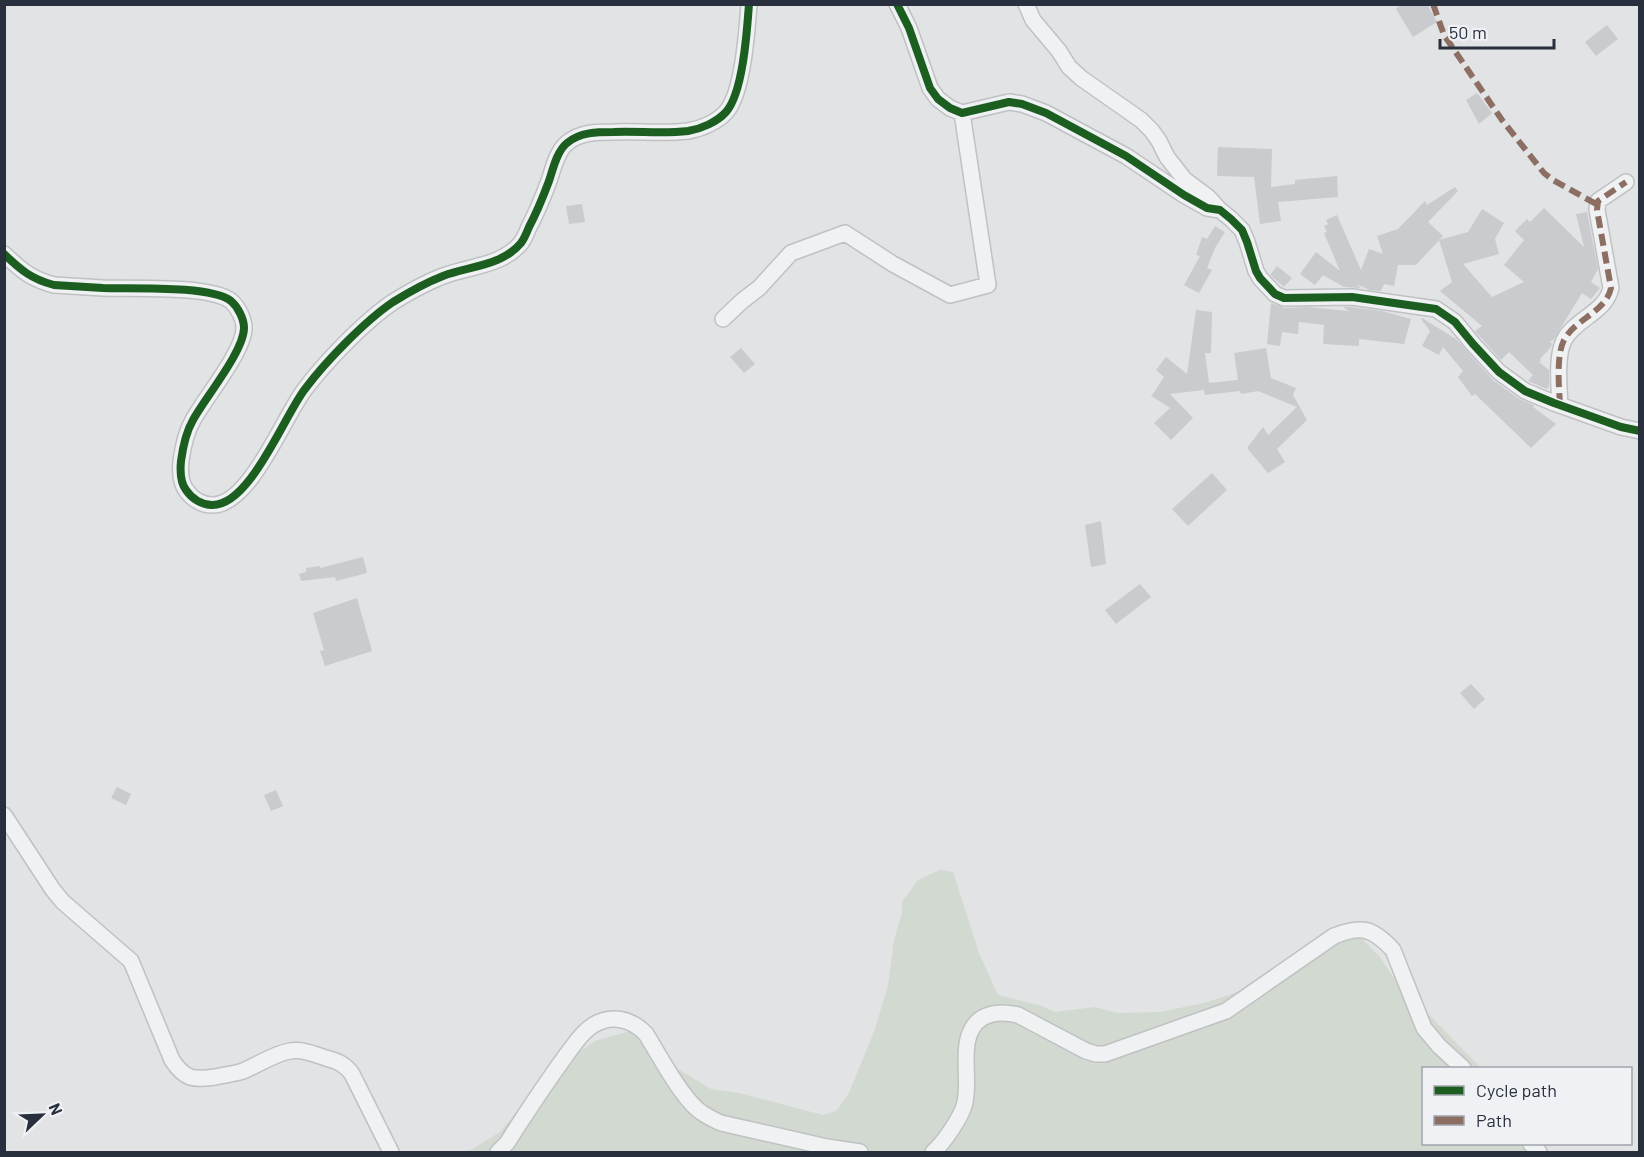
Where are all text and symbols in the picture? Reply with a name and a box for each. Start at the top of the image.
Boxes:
scale bar [1440,12,1554,50]
text: 50 m [1449,21,1487,43]
legend [1422,1067,1632,1145]
text: Cycle path [1476,1079,1557,1101]
north arrow [12,1085,72,1145]
text: N [45,1100,67,1118]
text: Path [1476,1109,1512,1131]

